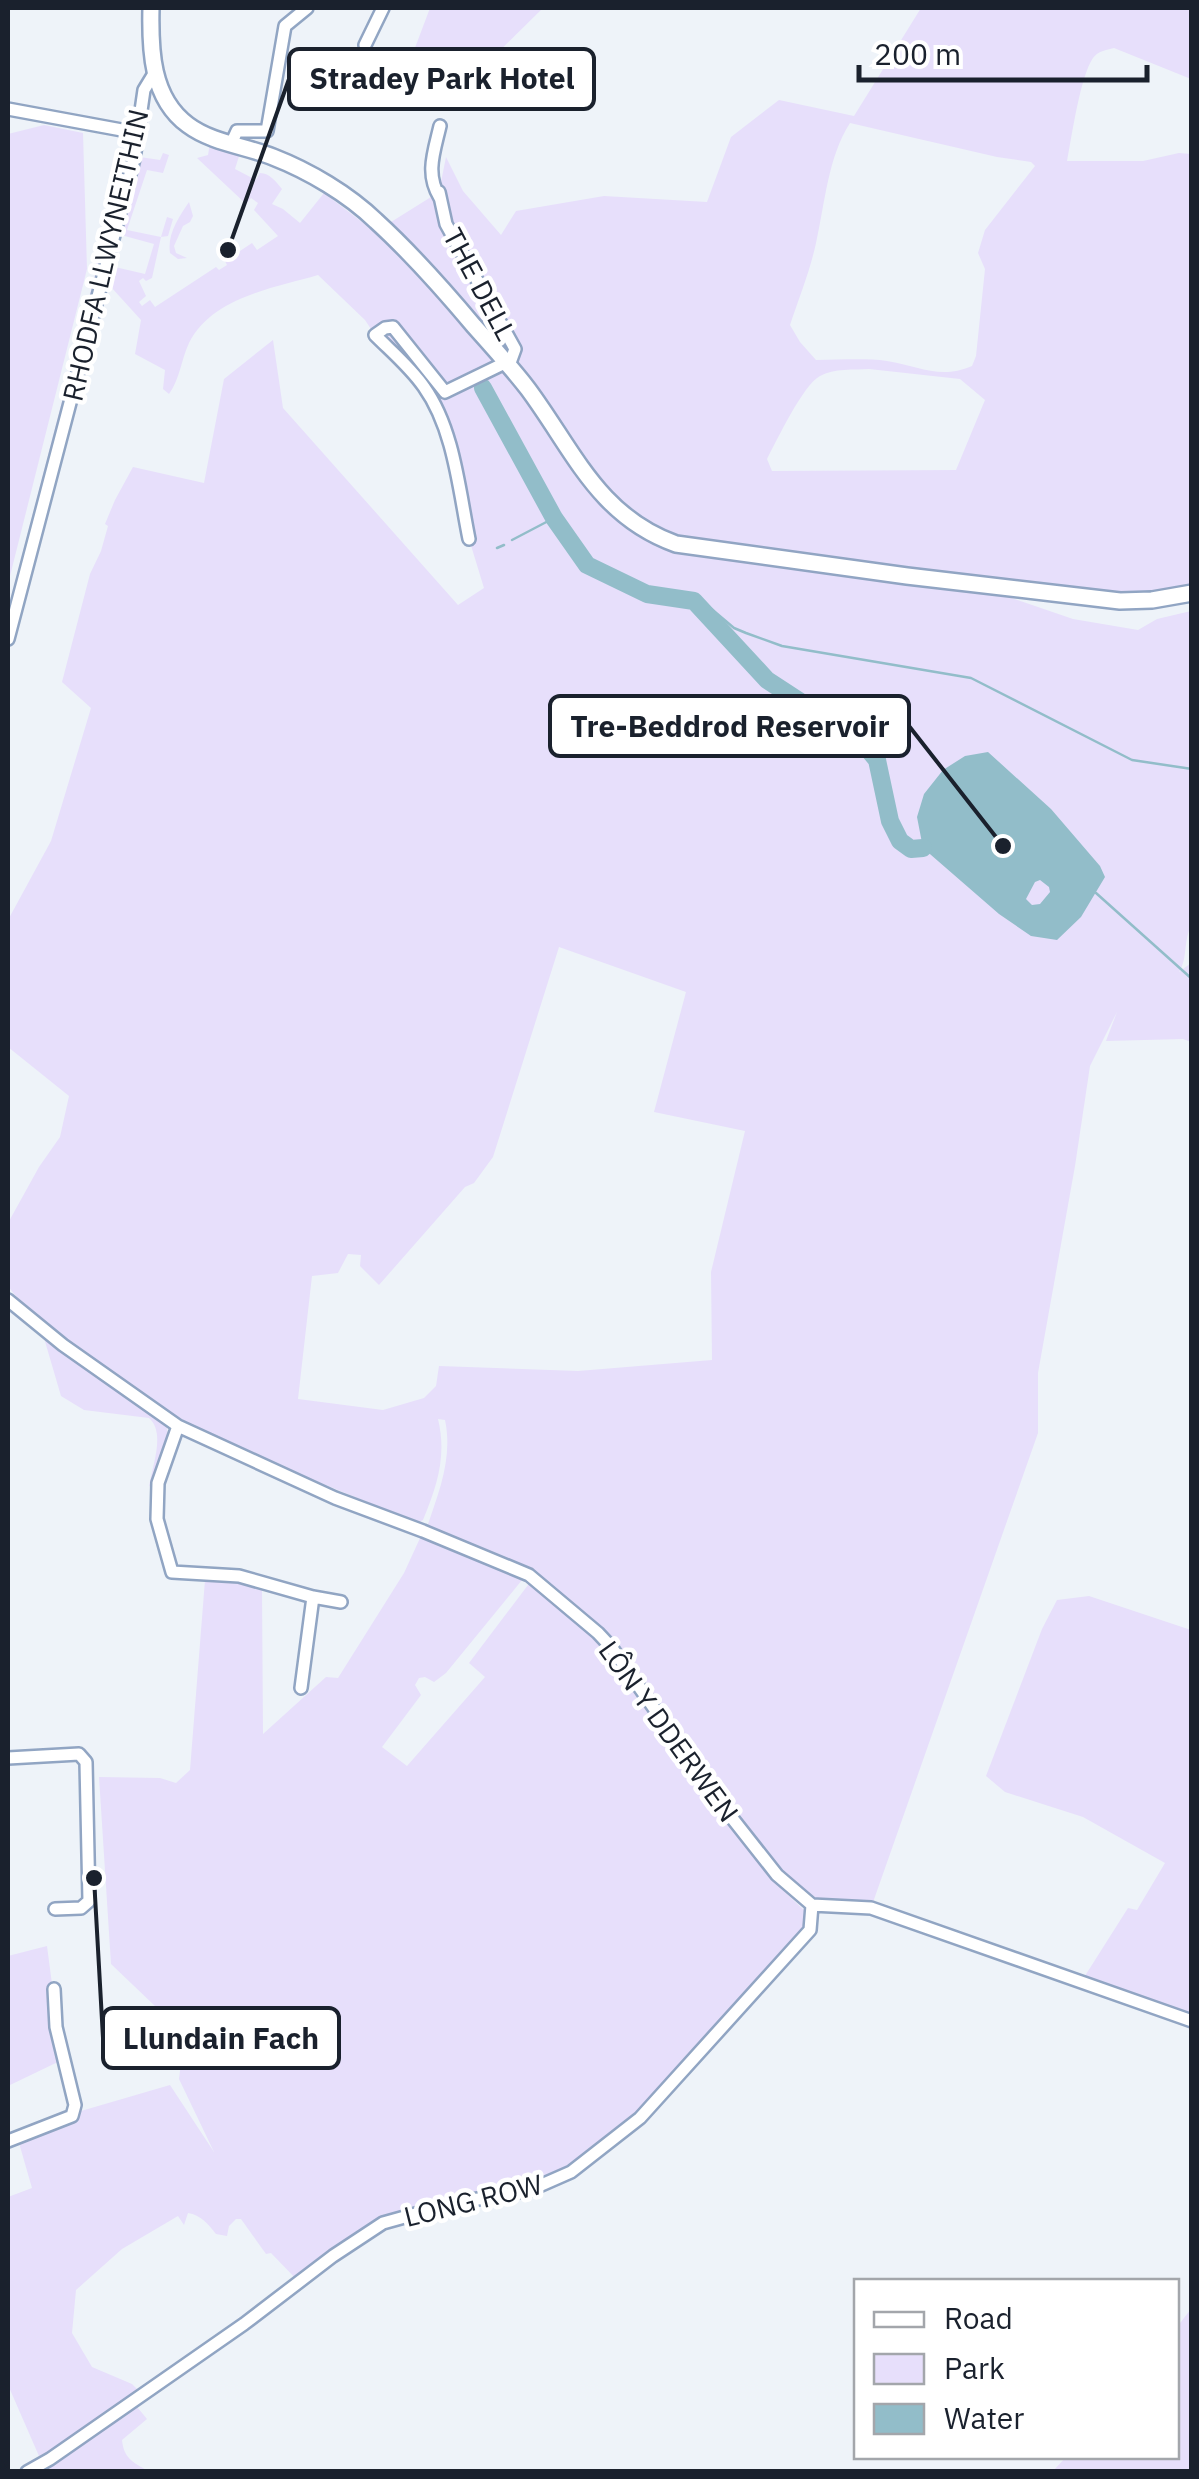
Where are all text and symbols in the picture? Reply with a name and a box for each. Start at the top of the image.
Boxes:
scale bar [859,20,1146,82]
text: 200 m [874,34,961,73]
callout: Stradey Park Hotel [289,49,594,109]
text: Stradey Park Hotel [309,58,575,97]
street label: RHODFA LLWYNEITHIN [53,106,157,404]
street label: THE DELL [435,221,525,347]
callout: Tre-Beddrod Reservoir [550,696,909,756]
text: Tre-Beddrod Reservoir [570,706,890,745]
street label: LÔN Y DDERWEN [591,1633,747,1829]
callout: Llundain Fach [103,2008,339,2068]
text: Llundain Fach [123,2018,319,2057]
street label: LONG ROW [400,2165,546,2235]
legend [854,2279,1179,2459]
text: Road [944,2298,1013,2337]
text: Park [944,2348,1005,2387]
text: Water [944,2398,1024,2437]

